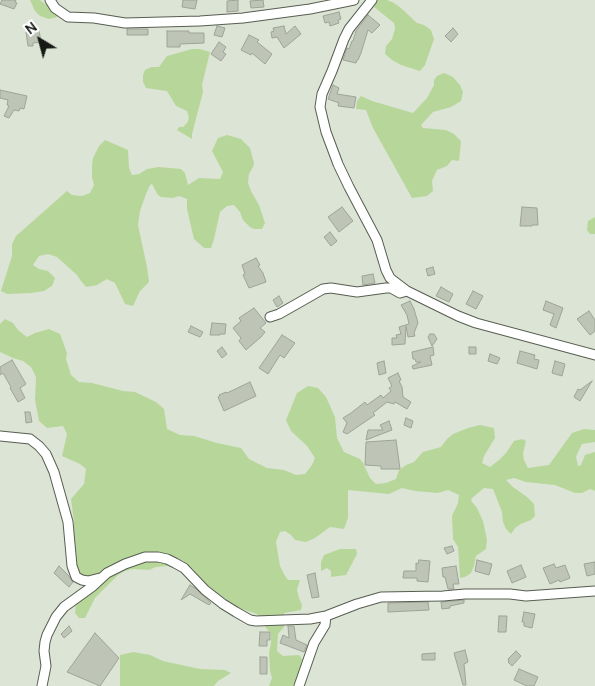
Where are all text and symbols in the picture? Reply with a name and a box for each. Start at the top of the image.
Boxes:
north arrow [15,15,65,65]
text: N [21,17,40,38]

